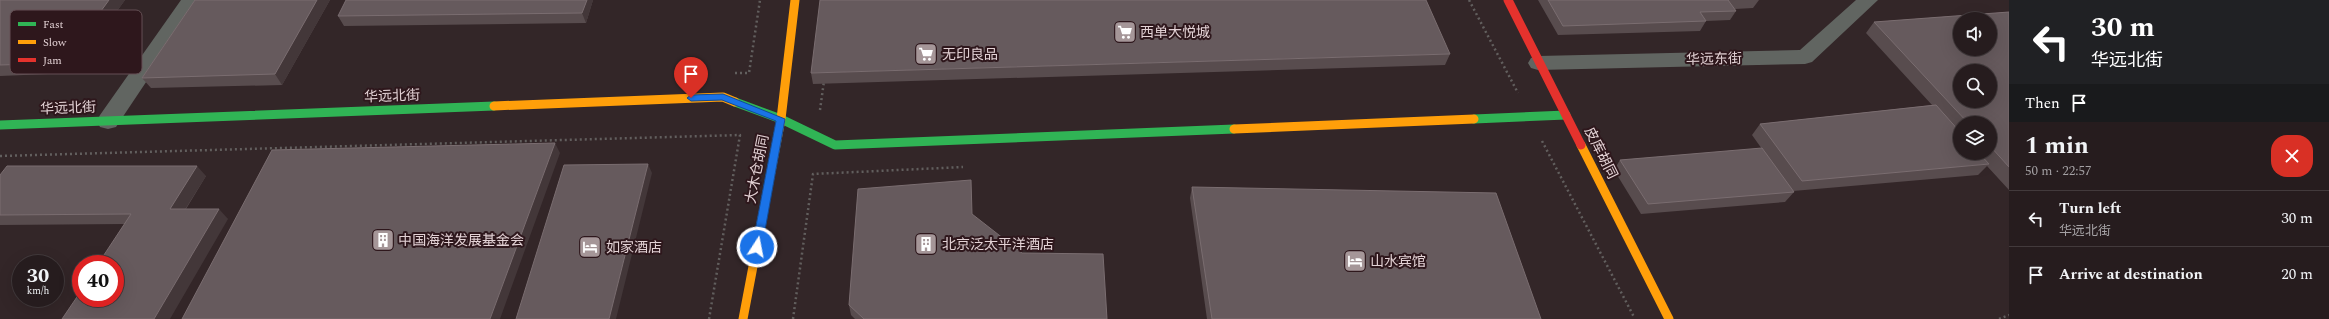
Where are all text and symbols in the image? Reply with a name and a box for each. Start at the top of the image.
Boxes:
text: 30 m [2091,6,2155,49]
legend [10,10,142,74]
map controls [1953,12,1997,160]
button: sound [1953,12,1997,56]
text: Fast [43,16,64,33]
icon: left [2025,16,2077,68]
supermarket icon: 西单大悦城 [1112,19,1138,45]
place label: 西单大悦城 [1140,22,1210,43]
text: Slow [43,34,67,51]
supermarket icon: 无印良品 [913,41,939,67]
place label: 无印良品 [942,44,998,65]
text: 华远北街 [2091,47,2163,74]
street label: 华远东街 [1686,48,1742,70]
text: Jam [43,52,62,69]
pin [674,57,708,98]
icon: arrive [680,63,702,85]
button: search [1953,64,1997,108]
street label: 华远北街 [364,85,420,107]
text: Then [2025,92,2060,115]
icon: arrive [2068,92,2090,114]
street label: 华远北街 [40,97,96,119]
button: layers [1953,116,1997,160]
street label: 皮库胡同 [1579,123,1623,183]
text: 1 min [2025,128,2089,164]
street label: 大木仓胡同 [740,133,774,205]
button: close [2271,135,2313,177]
text: 50 m · 22:57 [2025,161,2091,181]
text: Turn left [2059,197,2121,220]
text: 30 m [2281,207,2313,230]
icon: left [2025,208,2047,230]
text: 华远北街 [2059,221,2111,241]
position arrow [736,226,778,268]
building icon: 中国海洋发展基金会 [370,227,396,253]
place label: 中国海洋发展基金会 [398,230,524,251]
building icon: 北京泛太平洋酒店 [913,231,939,257]
hotel icon: 如家酒店 [577,234,603,260]
place label: 北京泛太平洋酒店 [942,234,1054,255]
place label: 如家酒店 [606,237,662,258]
hotel icon: 山水宾馆 [1342,248,1368,274]
place label: 山水宾馆 [1370,251,1426,272]
speed limit sign: 40 [72,255,124,307]
text: 30 [27,261,49,291]
text: Arrive at destination [2059,263,2203,286]
text: 20 m [2281,263,2313,286]
icon: arrive [2025,264,2047,286]
text: km/h [27,283,49,299]

